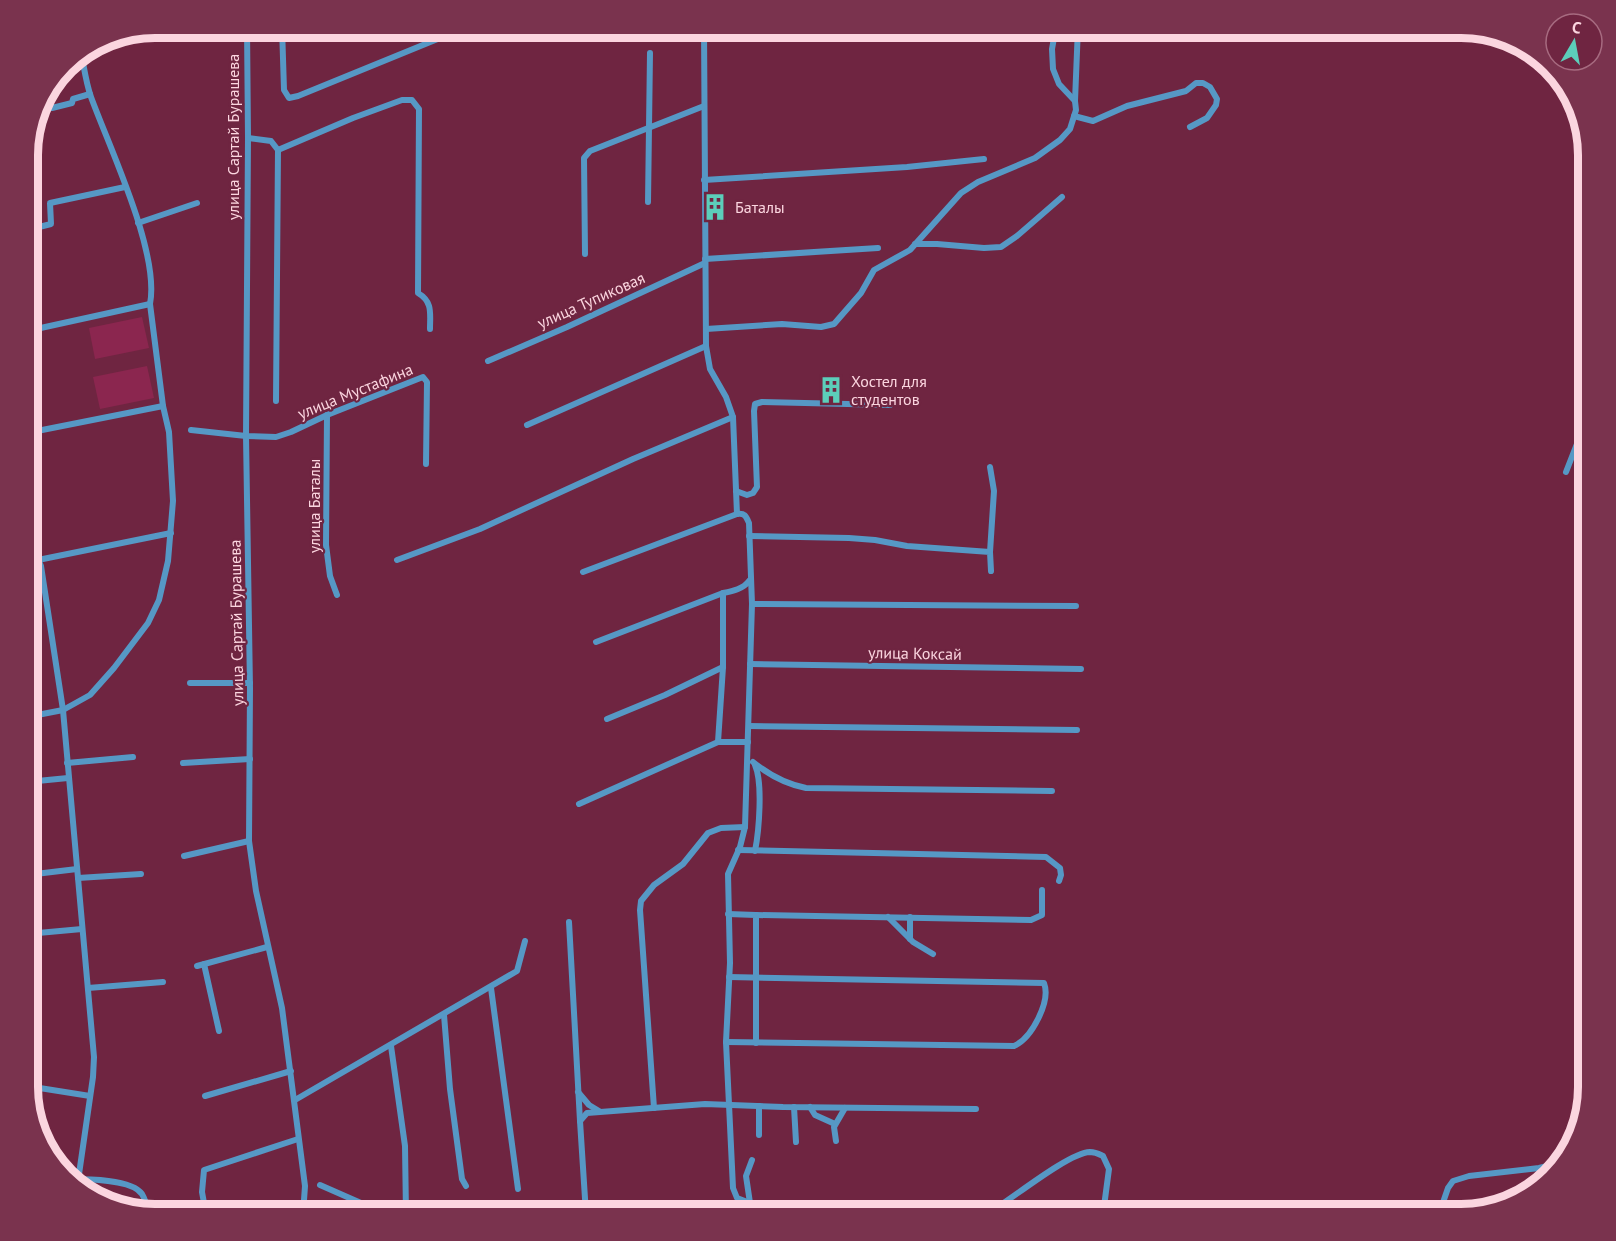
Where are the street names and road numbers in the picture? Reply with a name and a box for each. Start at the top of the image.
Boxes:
street label: улица Сартай Бурашева [223,54,243,220]
street label: улица Тупиковая [534,267,648,333]
street label: улица Мустафина [294,359,416,423]
street label: улица Баталы [304,459,324,553]
street label: улица Сартай Бурашева [225,540,247,706]
street label: улица Коксай [868,642,962,664]

